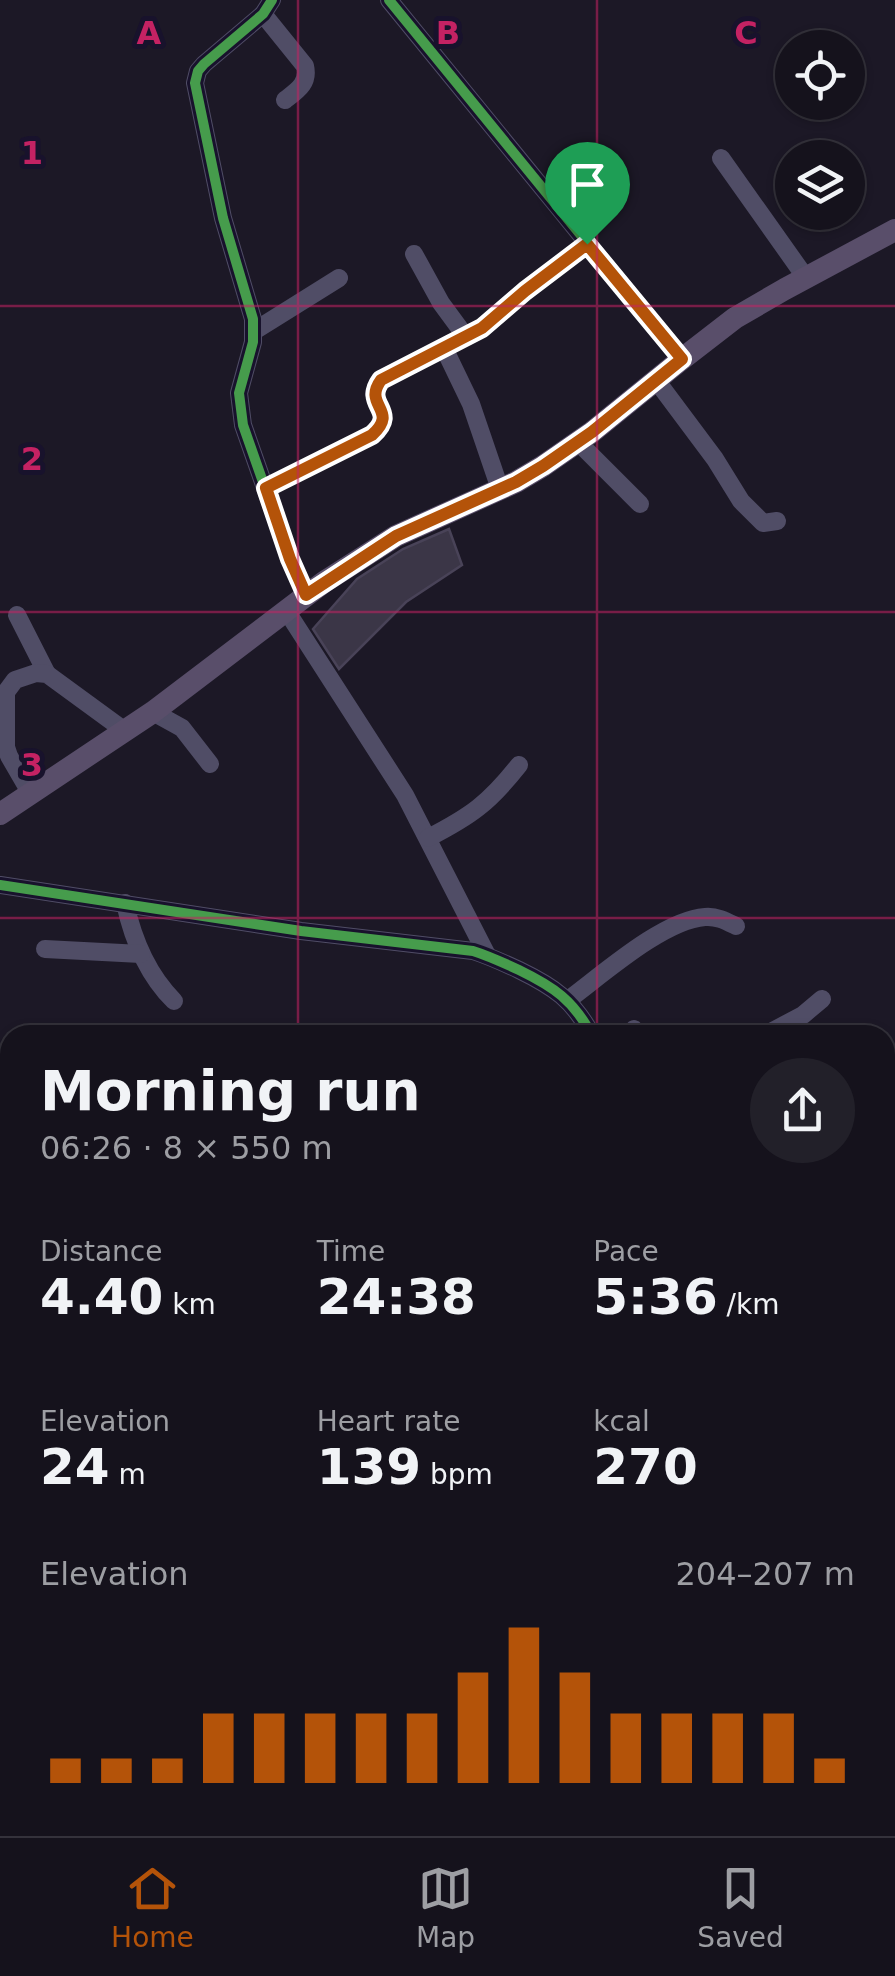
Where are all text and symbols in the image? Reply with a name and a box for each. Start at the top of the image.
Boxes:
text: A [137,14,162,52]
text: B [436,14,460,52]
text: C [734,14,758,52]
map controls [775,30,865,230]
button: locate [775,30,865,120]
text: 1 [21,134,43,172]
button: layers [775,140,865,230]
pin [545,142,630,245]
icon: arrive [560,157,615,212]
text: 2 [21,440,43,478]
text: 3 [21,746,43,784]
button: share [750,1058,855,1163]
text: Morning run [40,1059,421,1123]
text: 06:26 · 8 × 550 m [40,1129,333,1167]
text: Distance [40,1235,162,1268]
text: Time [317,1235,385,1268]
text: Pace [593,1235,659,1268]
text: 4.40 [40,1268,163,1326]
text: 24:38 [317,1268,476,1326]
text: 5:36 [593,1268,718,1326]
text: km [163,1288,216,1321]
text: /km [718,1288,780,1321]
text: Elevation [40,1405,170,1438]
text: Heart rate [317,1405,460,1438]
text: kcal [593,1405,650,1438]
text: 24 [40,1438,110,1496]
text: 139 [317,1438,421,1496]
text: 270 [593,1438,698,1496]
text: m [110,1458,146,1491]
text: bpm [421,1458,493,1491]
text: Elevation [40,1555,189,1593]
text: 204–207 m [676,1555,855,1593]
tab: Home [111,1861,194,1954]
tab: Map [416,1861,475,1954]
tab: Saved [697,1861,784,1954]

